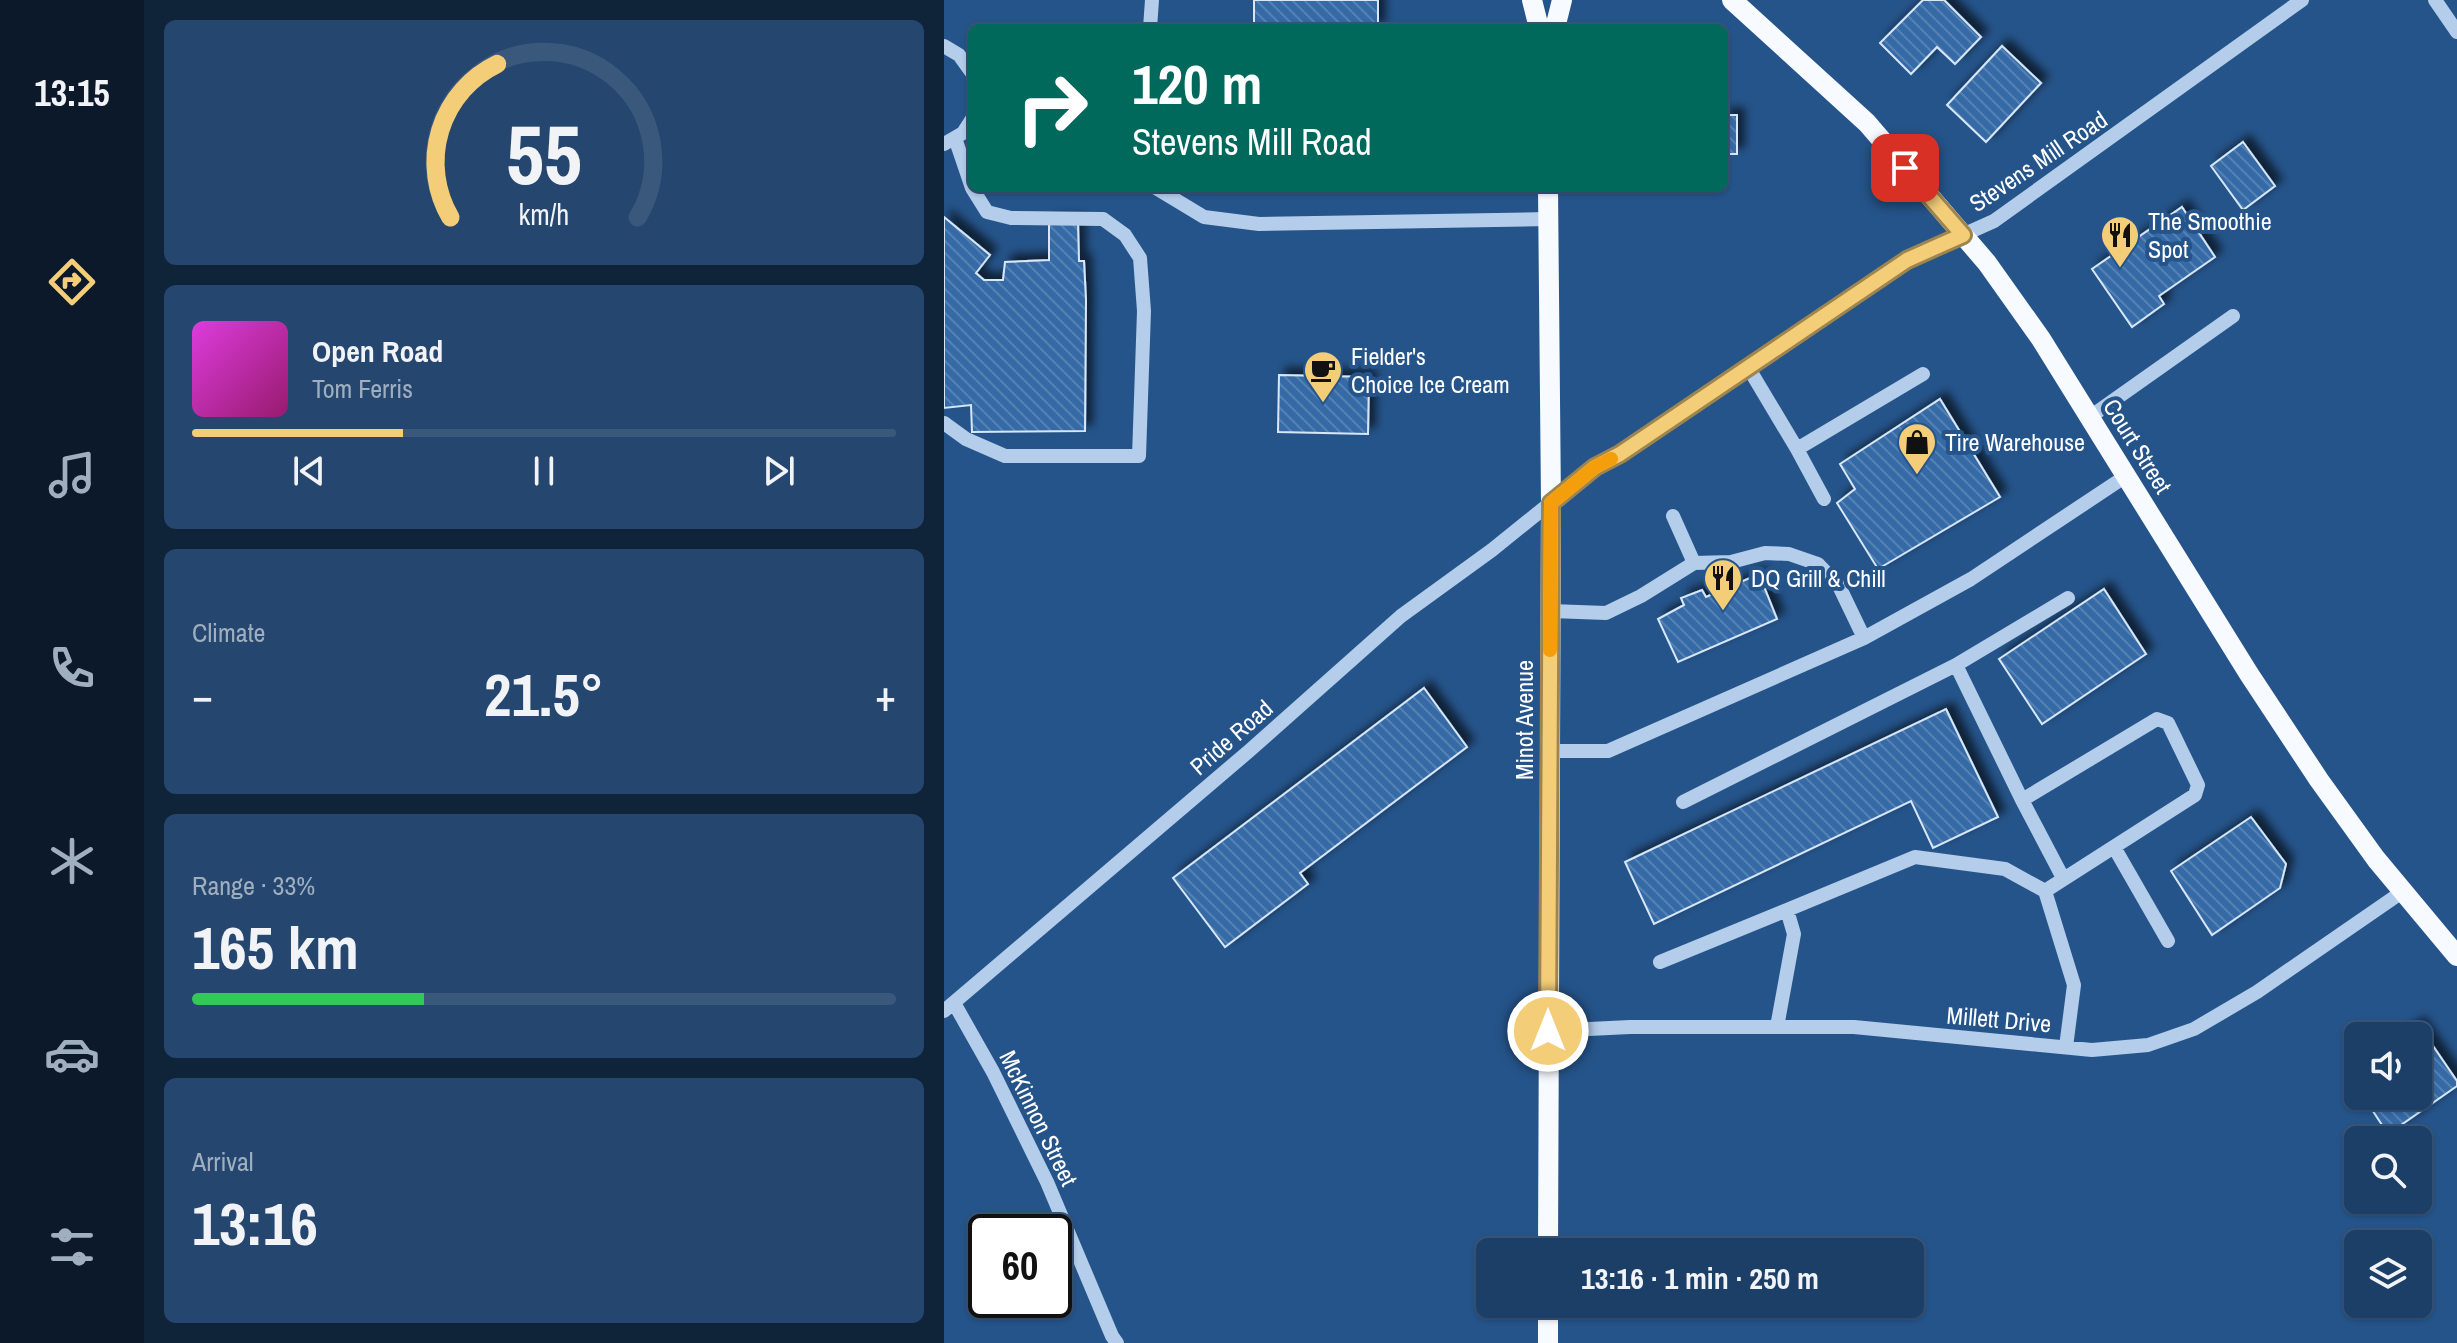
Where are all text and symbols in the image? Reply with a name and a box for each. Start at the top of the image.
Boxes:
text: 120 m [1132,46,1262,121]
icon: right [1000,56,1104,160]
text: 13:15 [34,69,110,117]
text: 55 [506,98,582,210]
street label: Stevens Mill Road [1963,103,2113,219]
text: Stevens Mill Road [1132,118,1372,166]
pin [1871,134,1939,202]
icon: arrive [1883,146,1927,190]
text: km/h [519,195,569,234]
place label: The Smoothie Spot [2148,205,2272,265]
restaurant icon: The Smoothie Spot [2099,214,2141,269]
icon: directions [44,254,100,310]
text: Open Road [312,331,443,371]
place label: Fielder's Choice Ice Cream [1351,340,1510,400]
cafe icon: Fielder's Choice Ice Cream [1302,349,1344,404]
text: Tom Ferris [312,371,413,406]
street label: Court Street [2096,393,2180,500]
shop icon: Tire Warehouse [1896,421,1938,476]
place label: Tire Warehouse [1945,426,2085,458]
icon: music [44,447,100,503]
icon: previous [287,449,331,493]
icon: pause [522,449,566,493]
icon: next [757,449,801,493]
restaurant icon: DQ Grill & Chill [1702,557,1744,612]
place label: DQ Grill & Chill [1751,562,1886,594]
text: Climate [192,615,265,650]
icon: phone [44,640,100,696]
text: 21.5° [484,654,604,735]
street label: Minot Avenue [1508,660,1540,780]
text: − [192,665,213,725]
text: + [875,665,896,725]
street label: Pride Road [1183,692,1279,782]
icon: climate [44,833,100,889]
text: Range · 33% [192,868,315,903]
text: 165 km [192,907,359,988]
position arrow [1506,989,1590,1073]
street label: Millett Drive [1945,998,2053,1040]
map controls [2344,1022,2432,1318]
button: sound [2344,1022,2432,1110]
icon: car [44,1026,100,1082]
street label: McKinnon Street [992,1045,1086,1191]
button: search [2344,1126,2432,1214]
text: Arrival [192,1144,254,1179]
text: 13:16 [192,1183,318,1264]
speed limit sign: 60 [968,1214,1072,1318]
icon: filters [44,1219,100,1275]
button: layers [2344,1230,2432,1318]
text: 13:16 · 1 min · 250 m [1581,1258,1819,1298]

